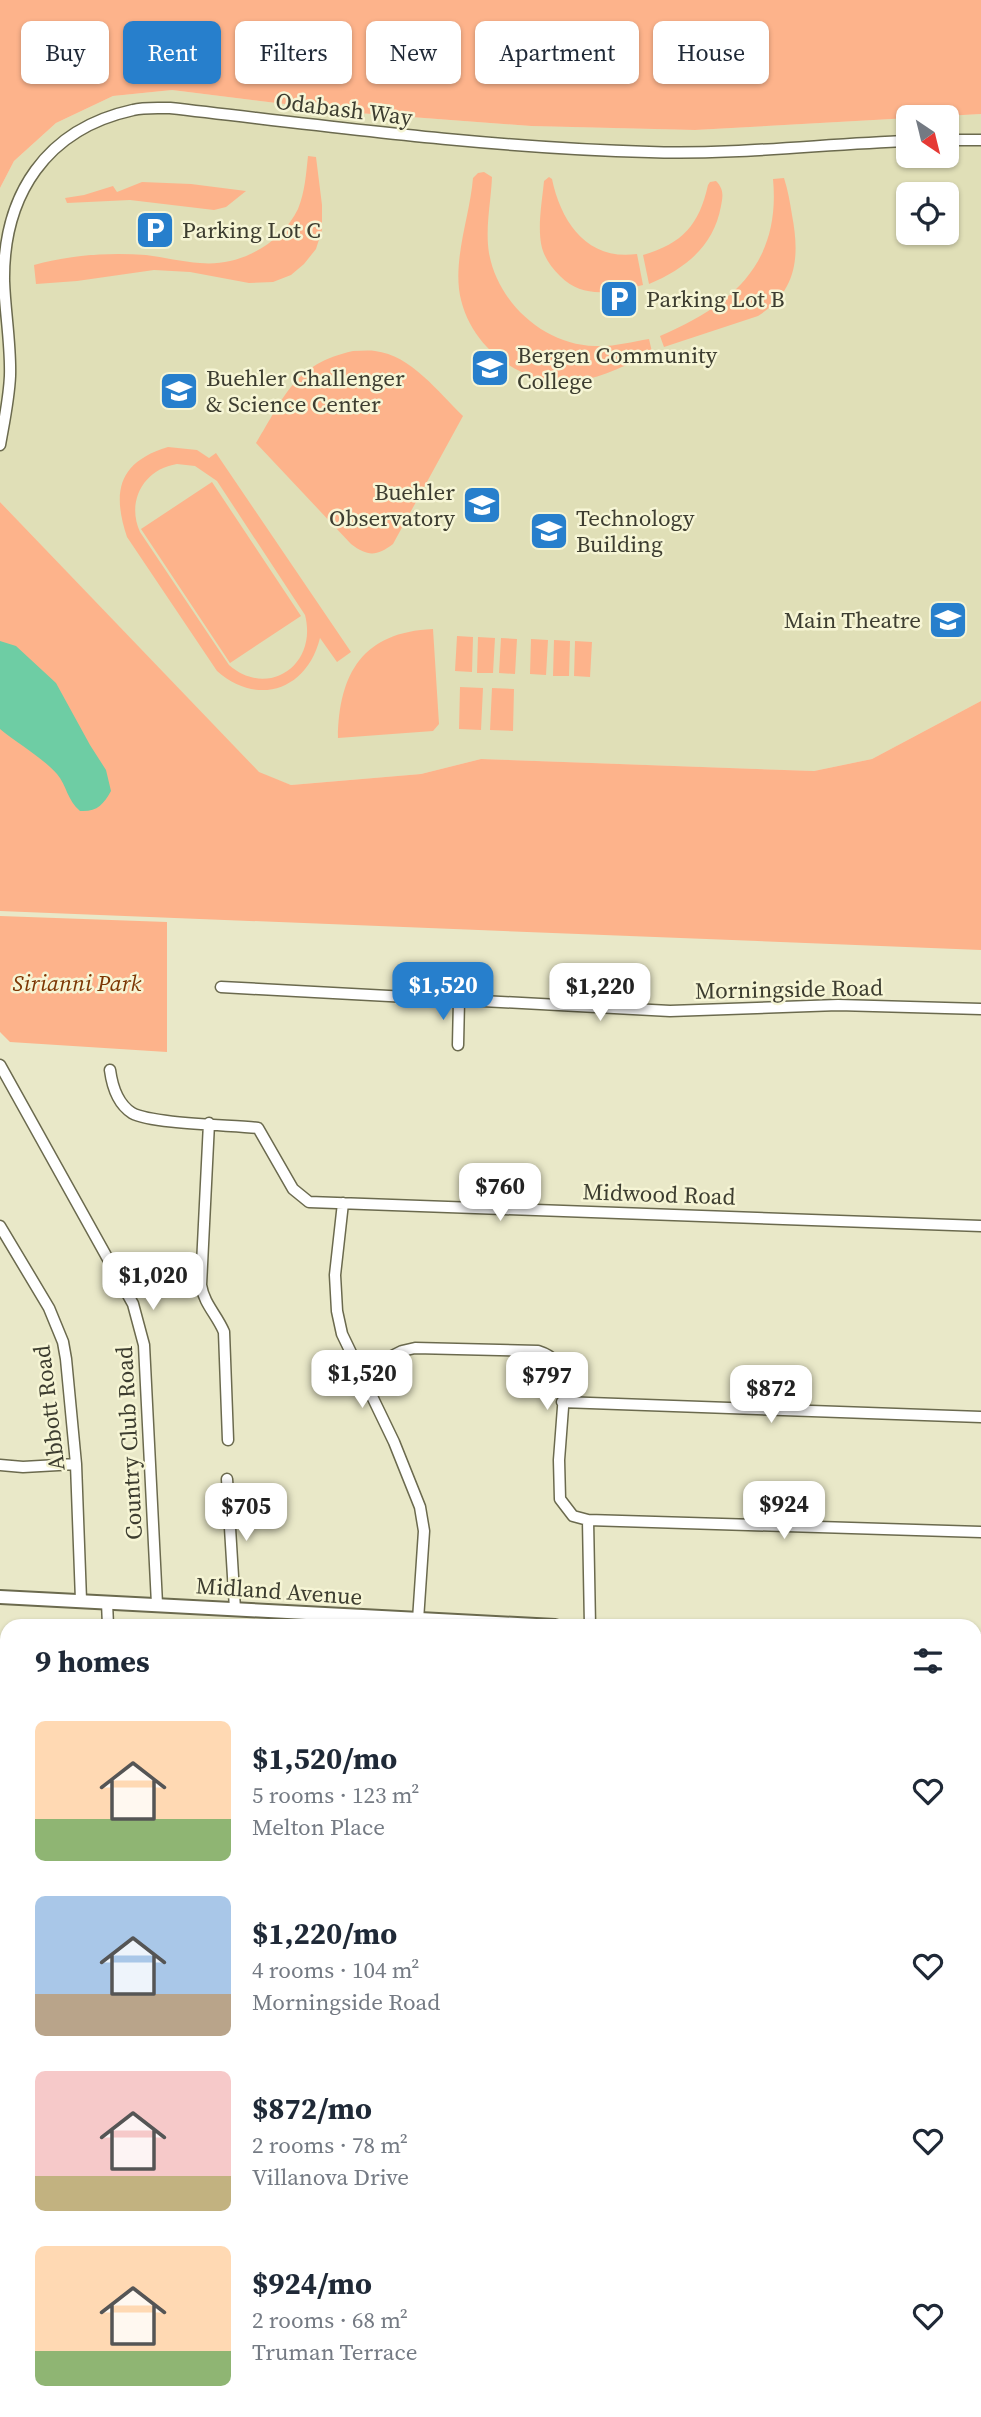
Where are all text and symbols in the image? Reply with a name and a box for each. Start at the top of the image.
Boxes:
chip: Buy [21,21,109,84]
chip: Rent [123,21,221,84]
chip: Filters [235,21,352,84]
chip: New [366,21,461,84]
chip: Apartment [475,21,639,84]
chip: House [653,21,769,84]
street label: Odabash Way [274,85,415,133]
north arrow [896,105,959,168]
map controls [896,105,959,245]
button: locate [896,182,959,245]
parking icon: Parking Lot C [134,209,176,251]
place label: Parking Lot C [182,214,321,246]
parking icon: Parking Lot B [598,278,640,320]
place label: Parking Lot B [646,283,785,315]
place label: Bergen Community College [517,339,718,397]
school or university icon: Bergen Community College [469,347,511,389]
place label: Buehler Challenger & Science Center [206,362,405,420]
school or university icon: Buehler Challenger & Science Center [158,370,200,412]
place label: Buehler Observatory [329,476,455,534]
school or university icon: Buehler Observatory [461,484,503,526]
place label: Technology Building [576,502,695,560]
school or university icon: Technology Building [528,510,570,552]
school or university icon: Main Theatre [927,599,969,641]
place label: Main Theatre [784,604,921,636]
pin: $1,520 [386,962,500,1022]
pin: $1,220 [543,964,657,1023]
park label: Sirianni Park [13,967,142,999]
text: $1,520 [408,969,478,1001]
text: $1,220 [565,970,635,1002]
street label: Morningside Road [695,971,883,1007]
pin: $760 [459,1164,541,1223]
text: $760 [475,1170,525,1202]
street label: Midwood Road [582,1175,736,1213]
pin: $1,020 [96,1252,210,1312]
text: $1,020 [118,1259,188,1291]
street label: Abbott Road [25,1343,73,1473]
street label: Country Club Road [108,1345,150,1541]
pin: $1,520 [305,1350,419,1410]
pin: $797 [506,1352,588,1412]
text: $1,520 [327,1357,397,1389]
text: $797 [522,1359,572,1391]
pin: $872 [730,1366,812,1425]
text: $872 [746,1372,796,1404]
pin: $924 [743,1482,825,1541]
pin: $705 [205,1484,287,1543]
text: $924 [759,1488,809,1520]
text: $705 [221,1490,271,1522]
street label: Midland Avenue [195,1569,363,1613]
text: 9 homes [35,1641,150,1682]
icon: filters [909,1642,947,1680]
text: $1,520/mo [252,1738,397,1779]
icon: home [91,1749,175,1833]
icon: heart [909,1772,947,1810]
text: 5 rooms · 123 m² [252,1779,419,1811]
text: Melton Place [252,1811,385,1843]
text: $1,220/mo [252,1913,397,1954]
icon: home [91,1924,175,2008]
icon: heart [909,1947,947,1985]
text: 4 rooms · 104 m² [252,1954,419,1986]
text: Morningside Road [252,1986,440,2018]
text: $872/mo [252,2088,372,2129]
icon: home [91,2099,175,2183]
icon: heart [909,2122,947,2160]
text: 2 rooms · 78 m² [252,2129,408,2161]
text: Villanova Drive [252,2161,409,2193]
text: $924/mo [252,2263,372,2304]
icon: home [91,2274,175,2358]
icon: heart [909,2297,947,2335]
text: 2 rooms · 68 m² [252,2304,408,2336]
text: Truman Terrace [252,2336,417,2368]

